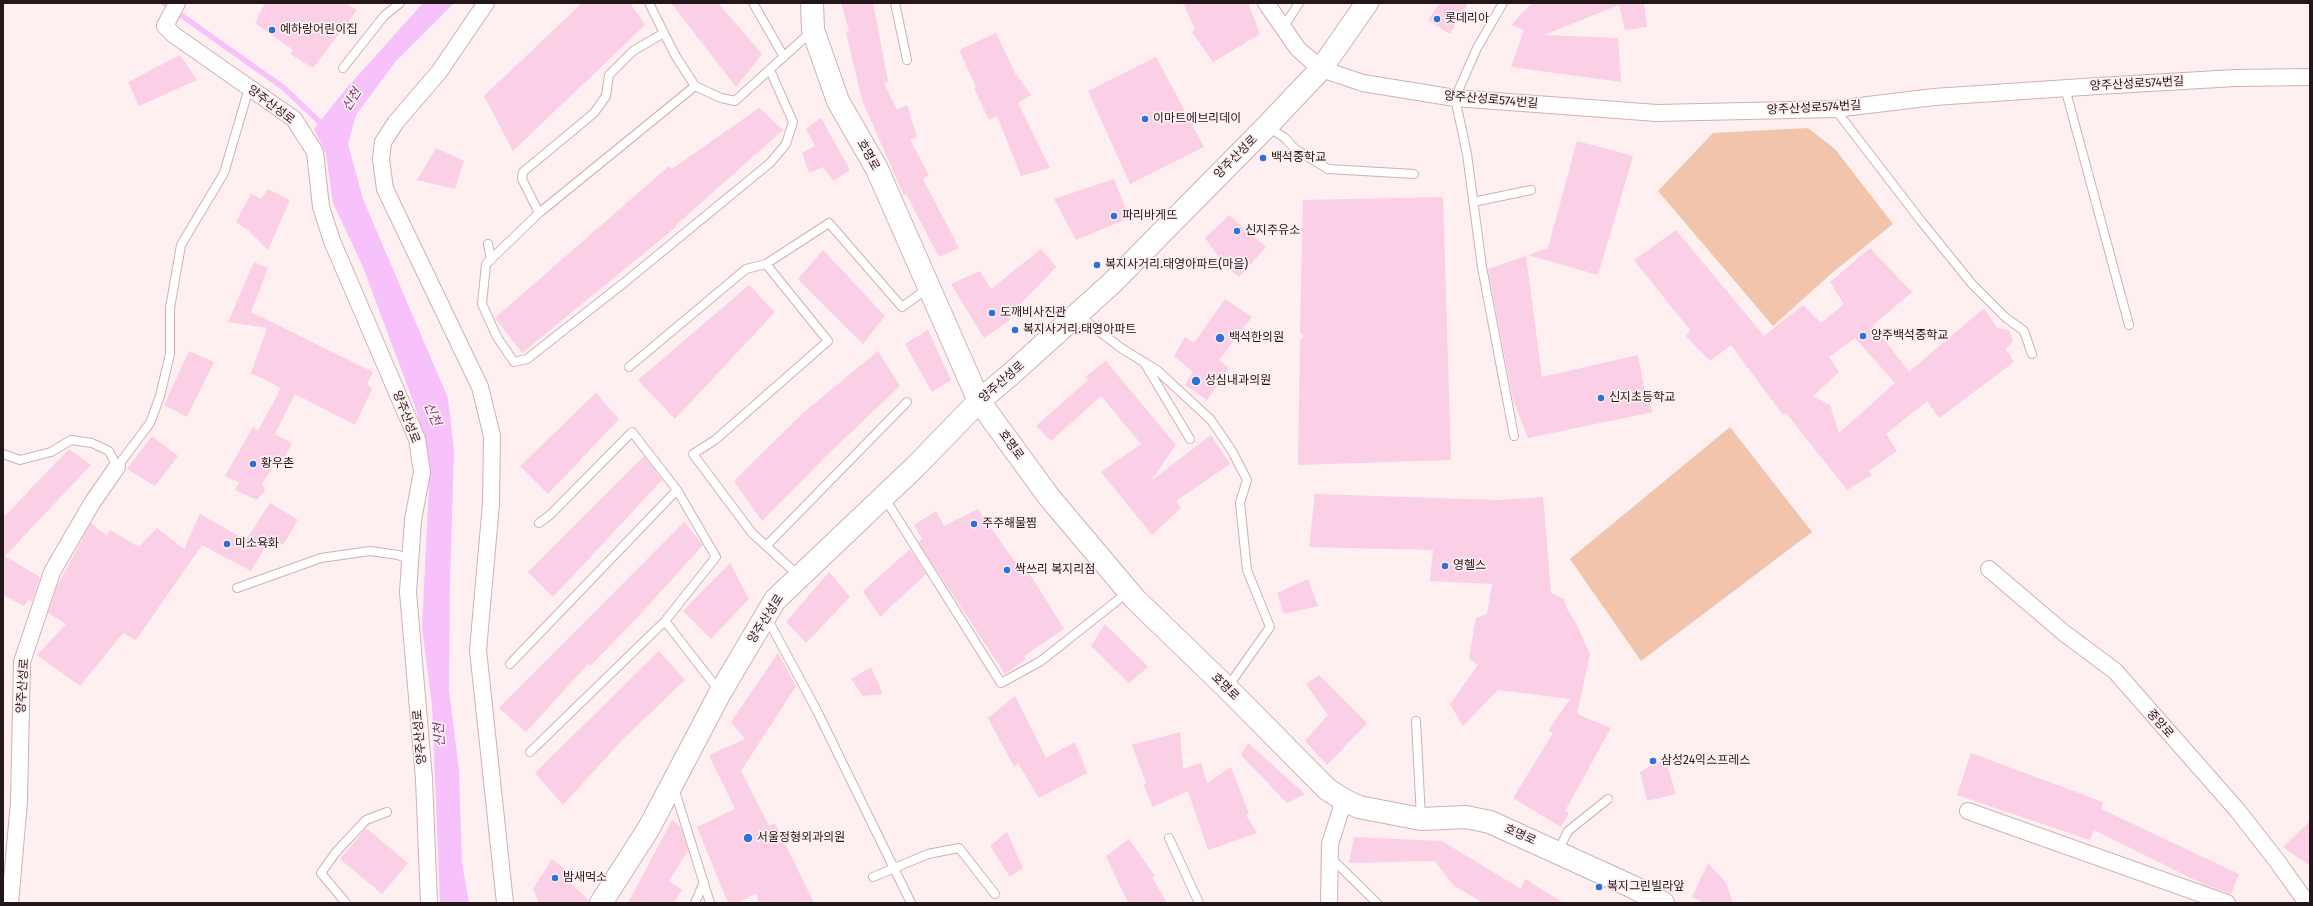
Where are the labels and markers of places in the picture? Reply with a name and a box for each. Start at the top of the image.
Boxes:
place label: 롯데리아 [1445,12,1489,26]
marker: 롯데리아 [1432,14,1442,24]
place label: 예하랑어린이집 [280,23,357,37]
marker: 예하랑어린이집 [267,25,277,35]
place label: 이마트에브리데이 [1153,112,1241,126]
marker: 이마트에브리데이 [1140,114,1150,124]
place label: 백석중학교 [1271,151,1326,165]
marker: 백석중학교 [1258,153,1268,163]
place label: 파리바게뜨 [1122,209,1177,223]
marker: 파리바게뜨 [1109,211,1119,221]
place label: 신지주유소 [1245,224,1300,238]
marker: 신지주유소 [1232,226,1242,236]
place label: 복지사거리.태영아파트(마을) [1105,258,1248,272]
marker: 복지사거리.태영아파트(마을) [1092,260,1102,270]
place label: 도깨비사진관 [1000,306,1066,320]
marker: 도깨비사진관 [987,308,997,318]
place label: 복지사거리.태영아파트 [1023,323,1136,337]
marker: 복지사거리.태영아파트 [1010,325,1020,335]
place label: 양주백석중학교 [1871,329,1948,343]
place label: 백석한의원 [1229,331,1284,345]
marker: 양주백석중학교 [1858,331,1868,341]
marker: 백석한의원 [1214,332,1226,344]
place label: 성심내과의원 [1205,374,1271,388]
marker: 성심내과의원 [1190,375,1202,387]
place label: 신지초등학교 [1609,391,1675,405]
marker: 신지초등학교 [1596,393,1606,403]
place label: 황우촌 [261,457,294,471]
marker: 황우촌 [248,459,258,469]
place label: 주주해물찜 [982,517,1037,531]
marker: 주주해물찜 [969,519,979,529]
place label: 미소육화 [235,537,279,551]
marker: 미소육화 [222,539,232,549]
place label: 영헬스 [1453,559,1486,573]
marker: 영헬스 [1440,561,1450,571]
place label: 싹쓰리 복지리점 [1015,563,1095,577]
marker: 싹쓰리 복지리점 [1002,565,1012,575]
place label: 삼성24익스프레스 [1661,754,1750,768]
marker: 삼성24익스프레스 [1648,756,1658,766]
place label: 서울정형외과의원 [757,831,845,845]
marker: 서울정형외과의원 [742,832,754,844]
place label: 밤새먹소 [563,871,607,885]
marker: 밤새먹소 [550,873,560,883]
place label: 복지그린빌라앞 [1607,880,1684,894]
marker: 복지그린빌라앞 [1594,882,1604,892]

